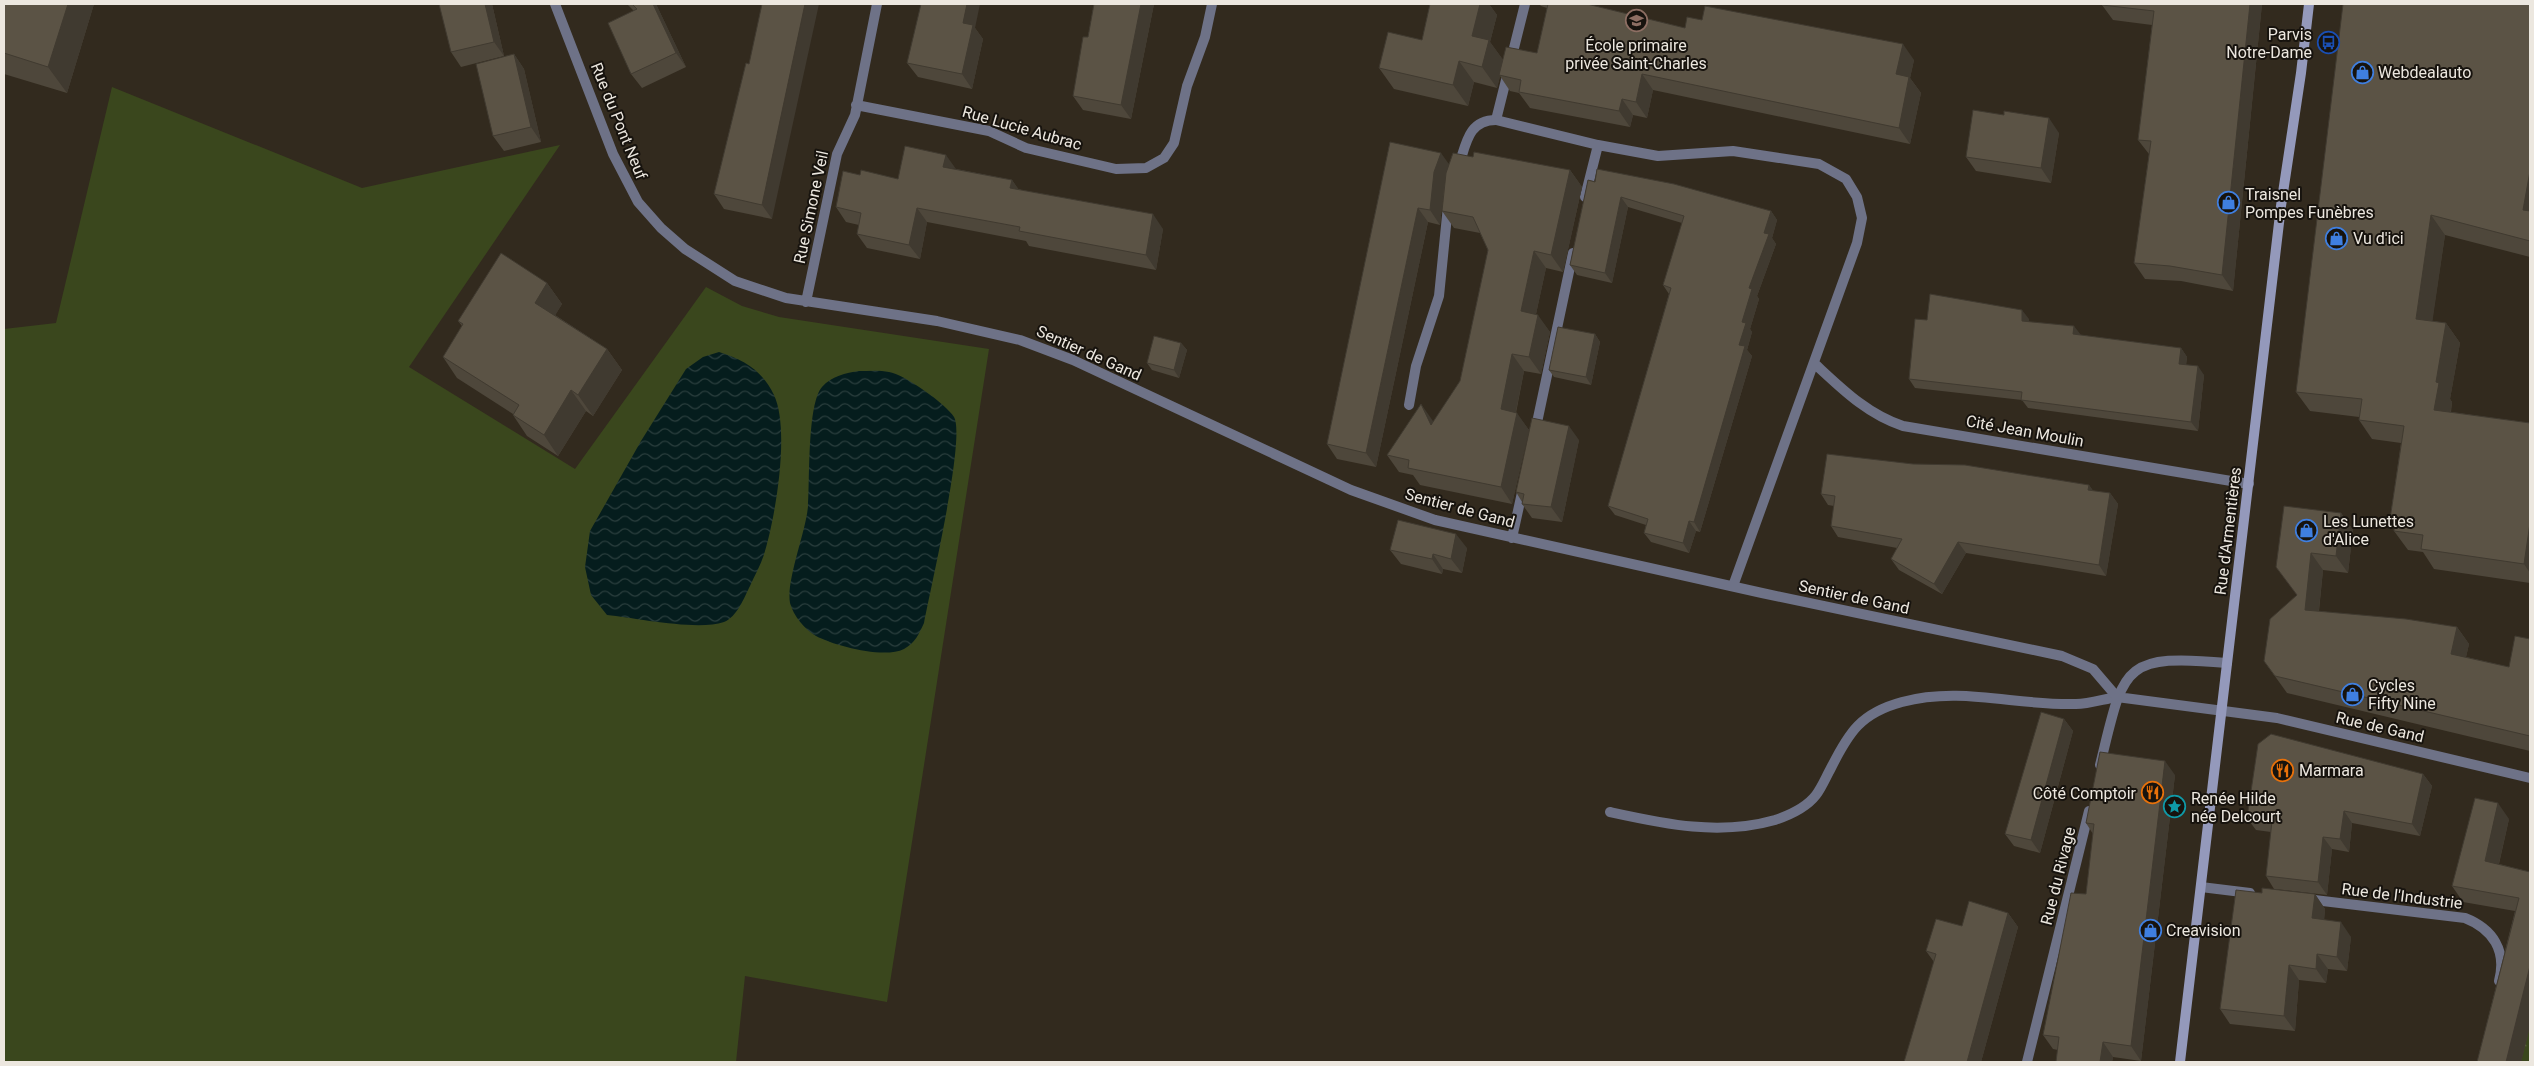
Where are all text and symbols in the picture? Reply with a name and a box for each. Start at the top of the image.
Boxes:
school or university icon: École primaire privée Saint-Charles [1624,9,1648,33]
place label: Parvis Notre-Dame [2226,25,2312,62]
bus stop icon: Parvis Notre-Dame [2316,31,2340,55]
place label: École primaire privée Saint-Charles [1565,36,1707,73]
street label: Rue du Pont Neuf [587,60,651,183]
shop icon: Webdealauto [2350,60,2374,84]
place label: Webdealauto [2378,63,2471,82]
street label: Rue Lucie Aubrac [960,102,1084,154]
street label: Rue Simone Veil [790,149,832,265]
place label: Traisnel Pompes Funèbres [2245,185,2374,222]
shop icon: Traisnel Pompes Funèbres [2217,191,2241,215]
shop icon: Vu d'ici [2325,226,2349,250]
place label: Vu d'ici [2353,229,2404,248]
street label: Sentier de Gand [1034,321,1144,385]
street label: Cité Jean Moulin [1965,411,2085,451]
street label: Rue d'Armentières [2211,466,2245,596]
street label: Sentier de Gand [1403,484,1517,532]
place label: Les Lunettes d'Alice [2323,512,2414,549]
shop icon: Les Lunettes d'Alice [2295,518,2319,542]
street label: Sentier de Gand [1797,576,1911,618]
place label: Cycles Fifty Nine [2368,676,2436,713]
shop icon: Cycles Fifty Nine [2340,682,2364,706]
street label: Rue de Gand [2334,708,2426,746]
restaurant icon: Marmara [2271,758,2295,782]
place label: Marmara [2299,761,2364,780]
restaurant icon: Côté Comptoir [2140,781,2164,805]
place label: Côté Comptoir [2033,784,2137,803]
place label: Renée Hilde née Delcourt [2191,789,2281,826]
place icon: Renée Hilde née Delcourt [2163,795,2187,819]
street label: Rue du Rivage [2037,825,2079,927]
street label: Rue de l'Industrie [2340,879,2464,913]
shop icon: Creavision [2138,918,2162,942]
place label: Creavision [2166,921,2241,940]

